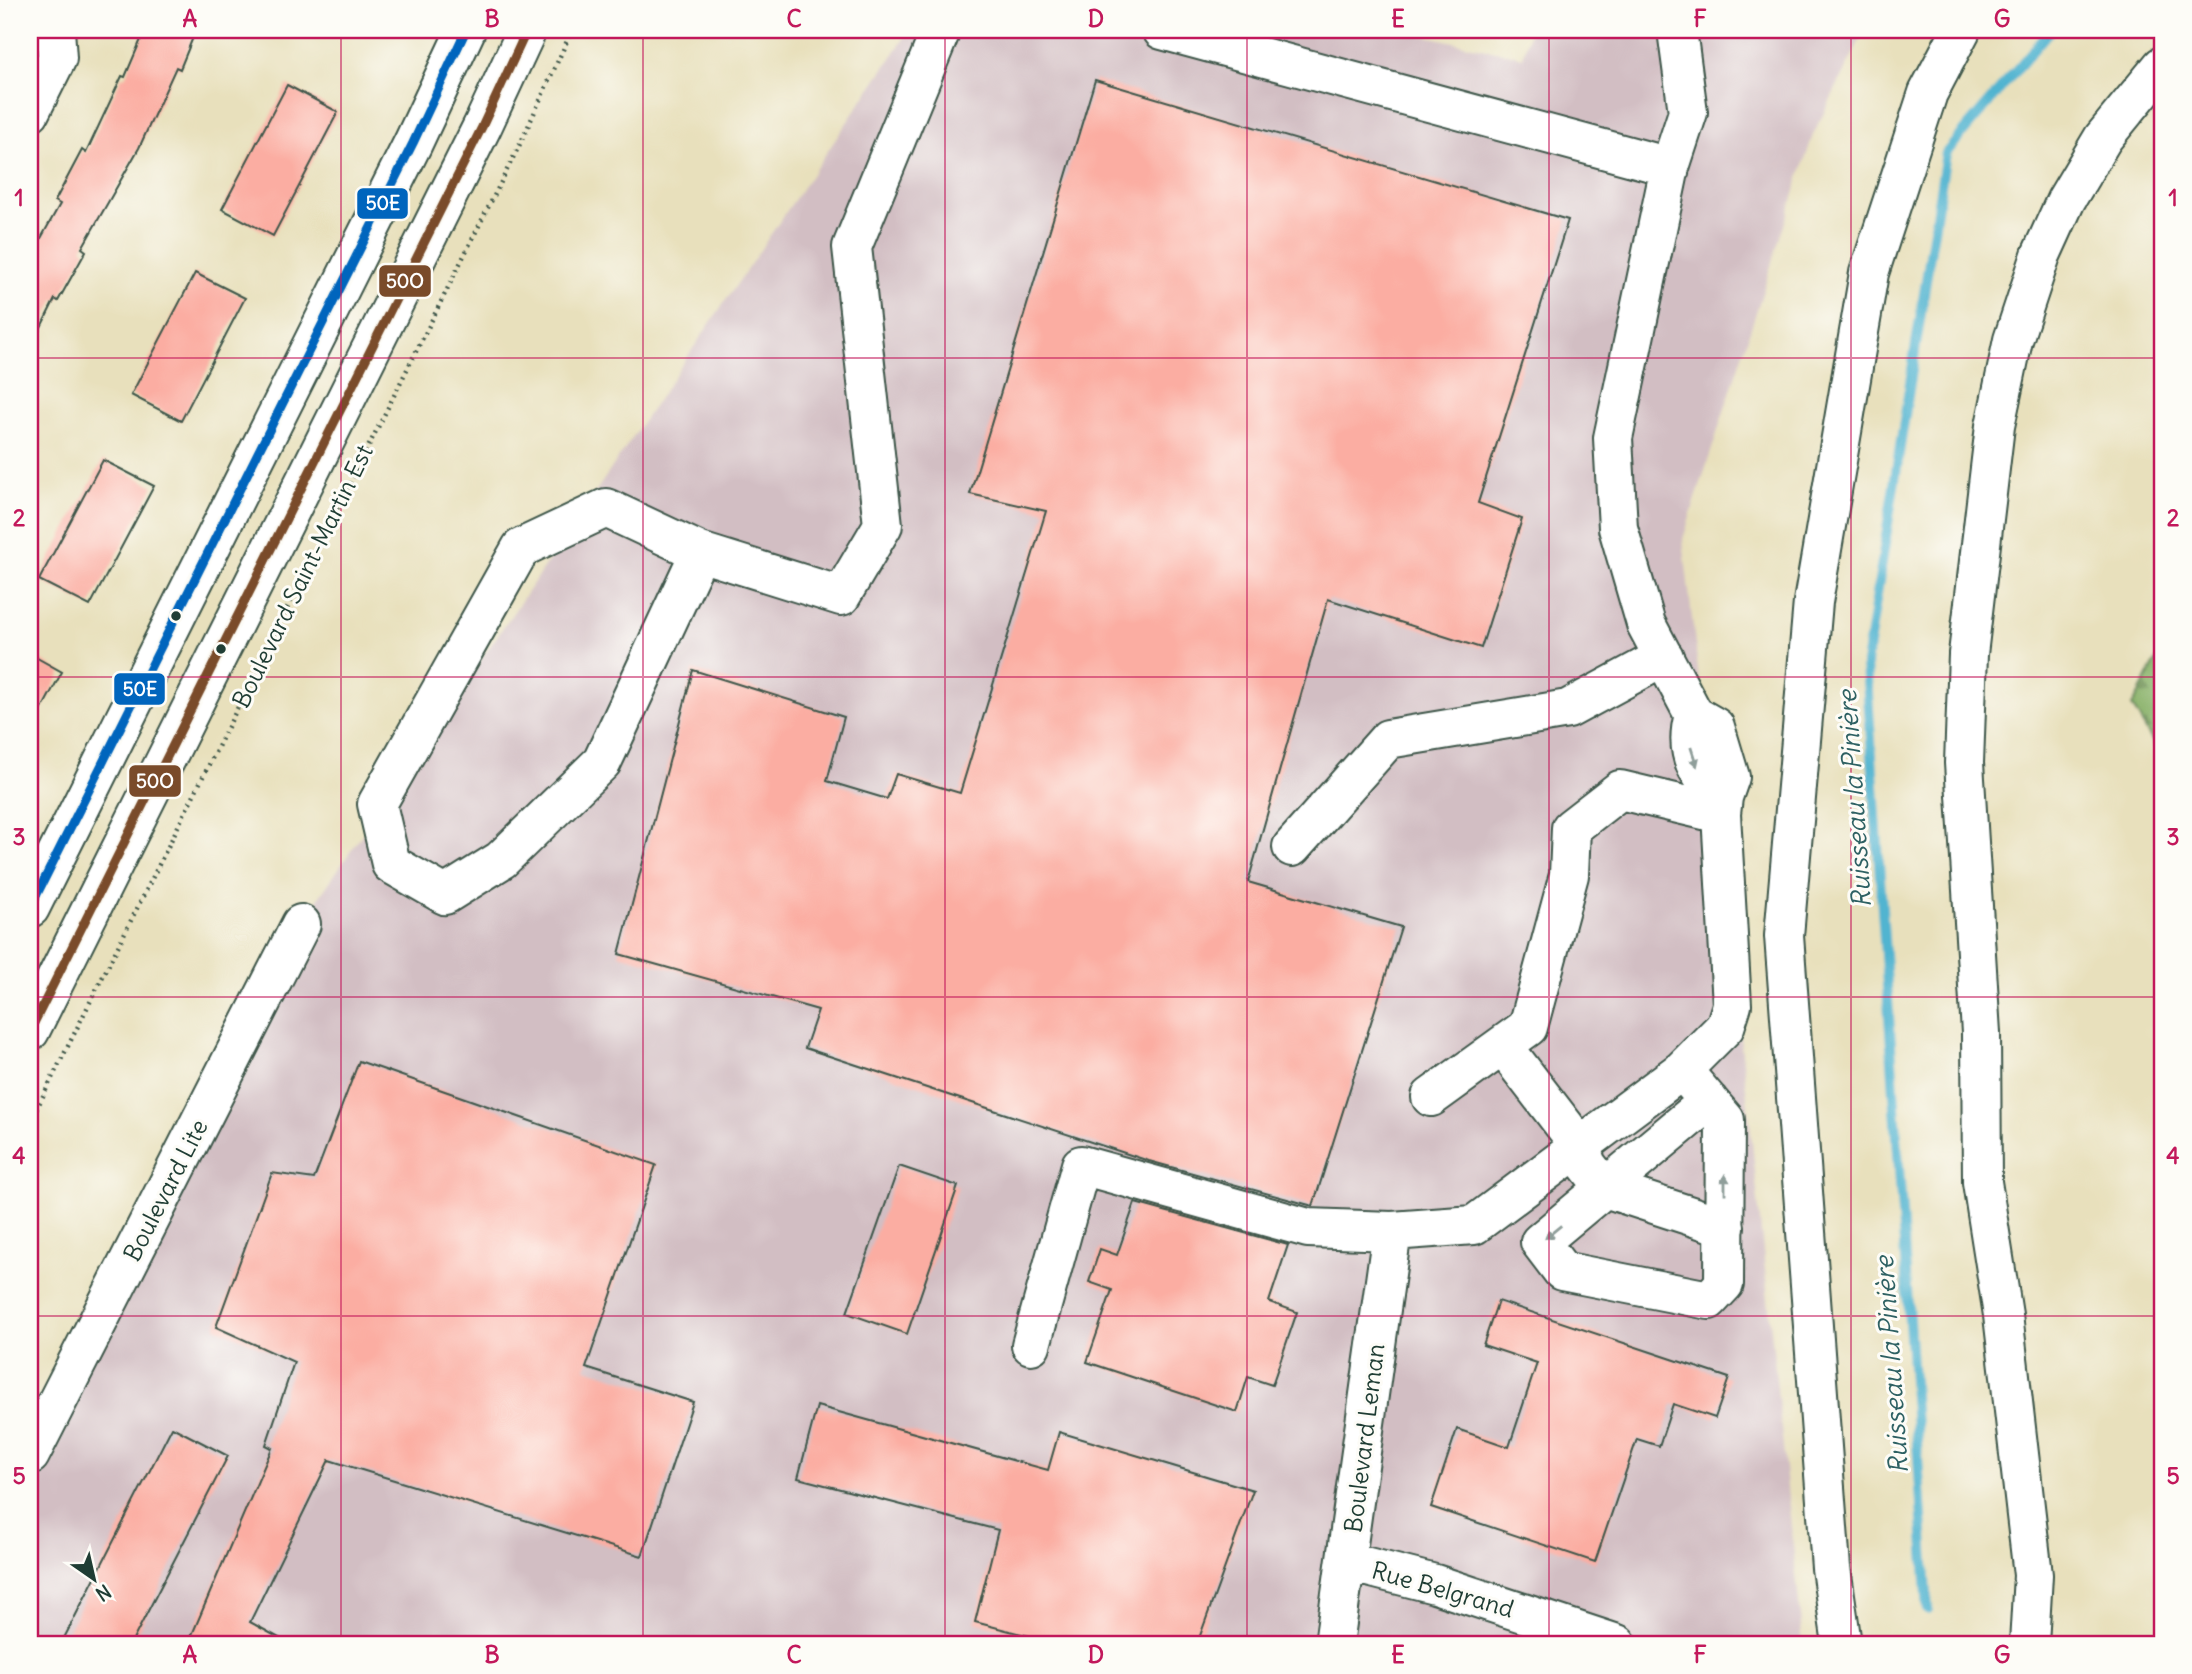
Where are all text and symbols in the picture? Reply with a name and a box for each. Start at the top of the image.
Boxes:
text: A [183,4,198,33]
text: B [484,4,500,33]
text: C [786,4,802,33]
text: D [1088,4,1104,33]
text: E [1391,4,1405,33]
text: F [1693,4,1707,33]
text: G [1994,4,2010,33]
text: 1 [14,183,24,212]
text: 1 [2168,183,2178,212]
line badge: 50E [356,187,409,220]
text: 50E [366,191,400,215]
line badge: 50O [378,264,432,298]
text: 50O [386,269,424,293]
street label: Boulevard Saint-Martin Est [225,440,379,712]
text: 2 [13,503,26,532]
text: 2 [2167,503,2180,532]
unlabelled marker [169,609,183,623]
unlabelled marker [214,642,228,656]
line badge: 50E [113,672,166,706]
text: 50E [123,677,157,701]
water label: Ruisseau la Pinière [1830,687,1878,909]
one-way arrow [1689,747,1699,768]
line badge: 50O [128,764,182,798]
text: 50O [136,769,174,793]
text: 3 [12,822,26,851]
text: 3 [2166,822,2180,851]
street label: Boulevard Lite [116,1114,214,1266]
text: 4 [12,1141,26,1170]
text: 4 [2166,1141,2180,1170]
one-way arrow [1719,1172,1731,1194]
one-way arrow [1544,1224,1562,1239]
water label: Ruisseau la Pinière [1867,1253,1915,1475]
street label: Boulevard Leman [1338,1342,1390,1534]
text: 5 [12,1461,26,1490]
text: 5 [2166,1461,2180,1490]
north arrow [60,1544,130,1614]
street label: Rue Belgrand [1369,1554,1517,1624]
text: N [91,1579,116,1607]
text: A [183,1640,198,1669]
text: B [484,1640,500,1669]
text: C [786,1640,802,1669]
text: D [1088,1640,1104,1669]
text: E [1391,1640,1405,1669]
text: F [1693,1640,1707,1669]
text: G [1994,1640,2010,1669]

